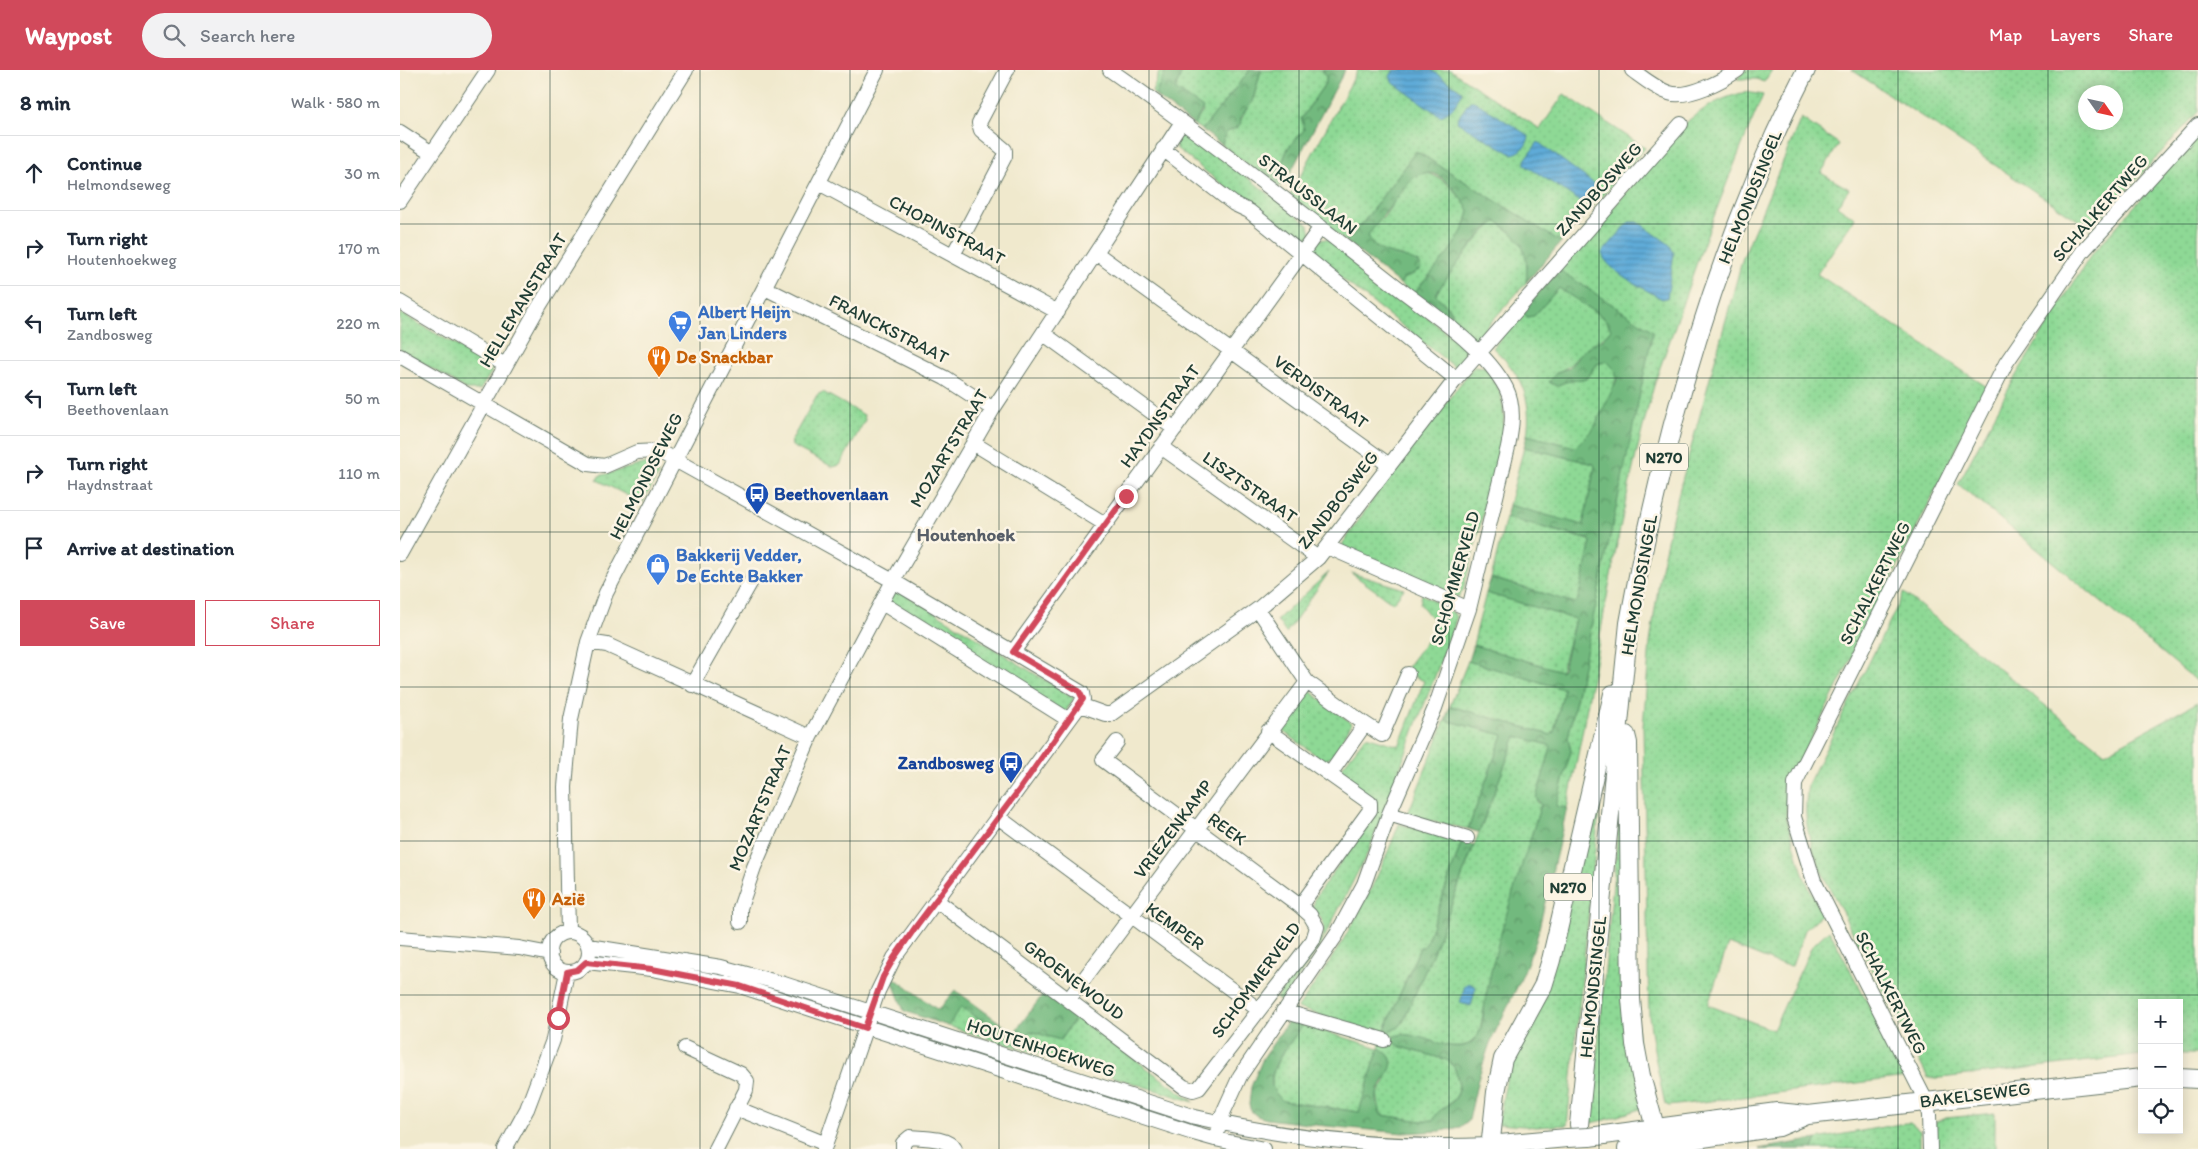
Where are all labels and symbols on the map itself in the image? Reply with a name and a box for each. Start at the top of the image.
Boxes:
north arrow [2078,85,2123,130]
street label: HELMONDSINGEL [1713,127,1787,267]
street label: ZANDBOSWEG [1551,138,1647,240]
street label: STRAUSSLAAN [1254,149,1362,239]
street label: SCHALKERTWEG [2047,150,2153,266]
street label: CHOPINSTRAAT [885,190,1009,270]
street label: HELLEMANSTRAAT [474,229,572,371]
street label: FRANCKSTRAAT [825,289,953,369]
place label: Albert Heijn Jan Linders [697,301,792,344]
supermarket icon: Albert Heijn Jan Linders [667,309,693,343]
restaurant icon: De Snackbar [646,344,672,378]
place label: De Snackbar [676,346,774,368]
street label: VERDISTRAAT [1269,350,1373,434]
street label: HAYDNSTRAAT [1115,360,1205,472]
street label: MOZARTSTRAAT [905,385,993,511]
street label: HELMONDSEWEG [604,409,688,543]
road number: N270 [1640,444,1688,471]
street label: LISZTSTRAAT [1198,446,1302,528]
street label: ZANDBOSWEG [1293,447,1383,553]
bus stop icon: Beethovenlaan [744,481,770,515]
place label: Beethovenlaan [774,483,889,505]
route end [1115,485,1138,508]
street label: SCHOMMERVELD [1425,508,1485,648]
street label: HELMONDSINGEL [1616,513,1662,657]
street label: SCHALKERTWEG [1835,518,1915,648]
district label: Houtenhoek [917,523,1015,546]
place label: Bakkerij Vedder, De Echte Bakker [676,544,804,587]
shop icon: Bakkerij Vedder, De Echte Bakker [645,552,671,586]
street label: MOZARTSTRAAT [724,742,796,874]
bus stop icon: Zandbosweg [998,750,1024,784]
place label: Zandbosweg [898,752,995,774]
street label: VRIEZENKAMP [1129,775,1217,883]
street label: REEK [1203,808,1251,850]
road number: N270 [1544,874,1592,900]
restaurant icon: Azië [521,886,547,920]
place label: Azië [551,888,585,910]
street label: KEMPER [1141,897,1209,955]
street label: HELMONDSINGEL [1575,915,1611,1059]
street label: SCHOMMERVELD [1206,917,1306,1043]
street label: SCHALKERTWEG [1851,928,1931,1058]
street label: GROENEWOUD [1019,935,1129,1025]
route start [547,1007,570,1030]
street label: HOUTENHOEKWEG [964,1014,1118,1082]
street label: BAKELSEWEG [1918,1077,2032,1113]

